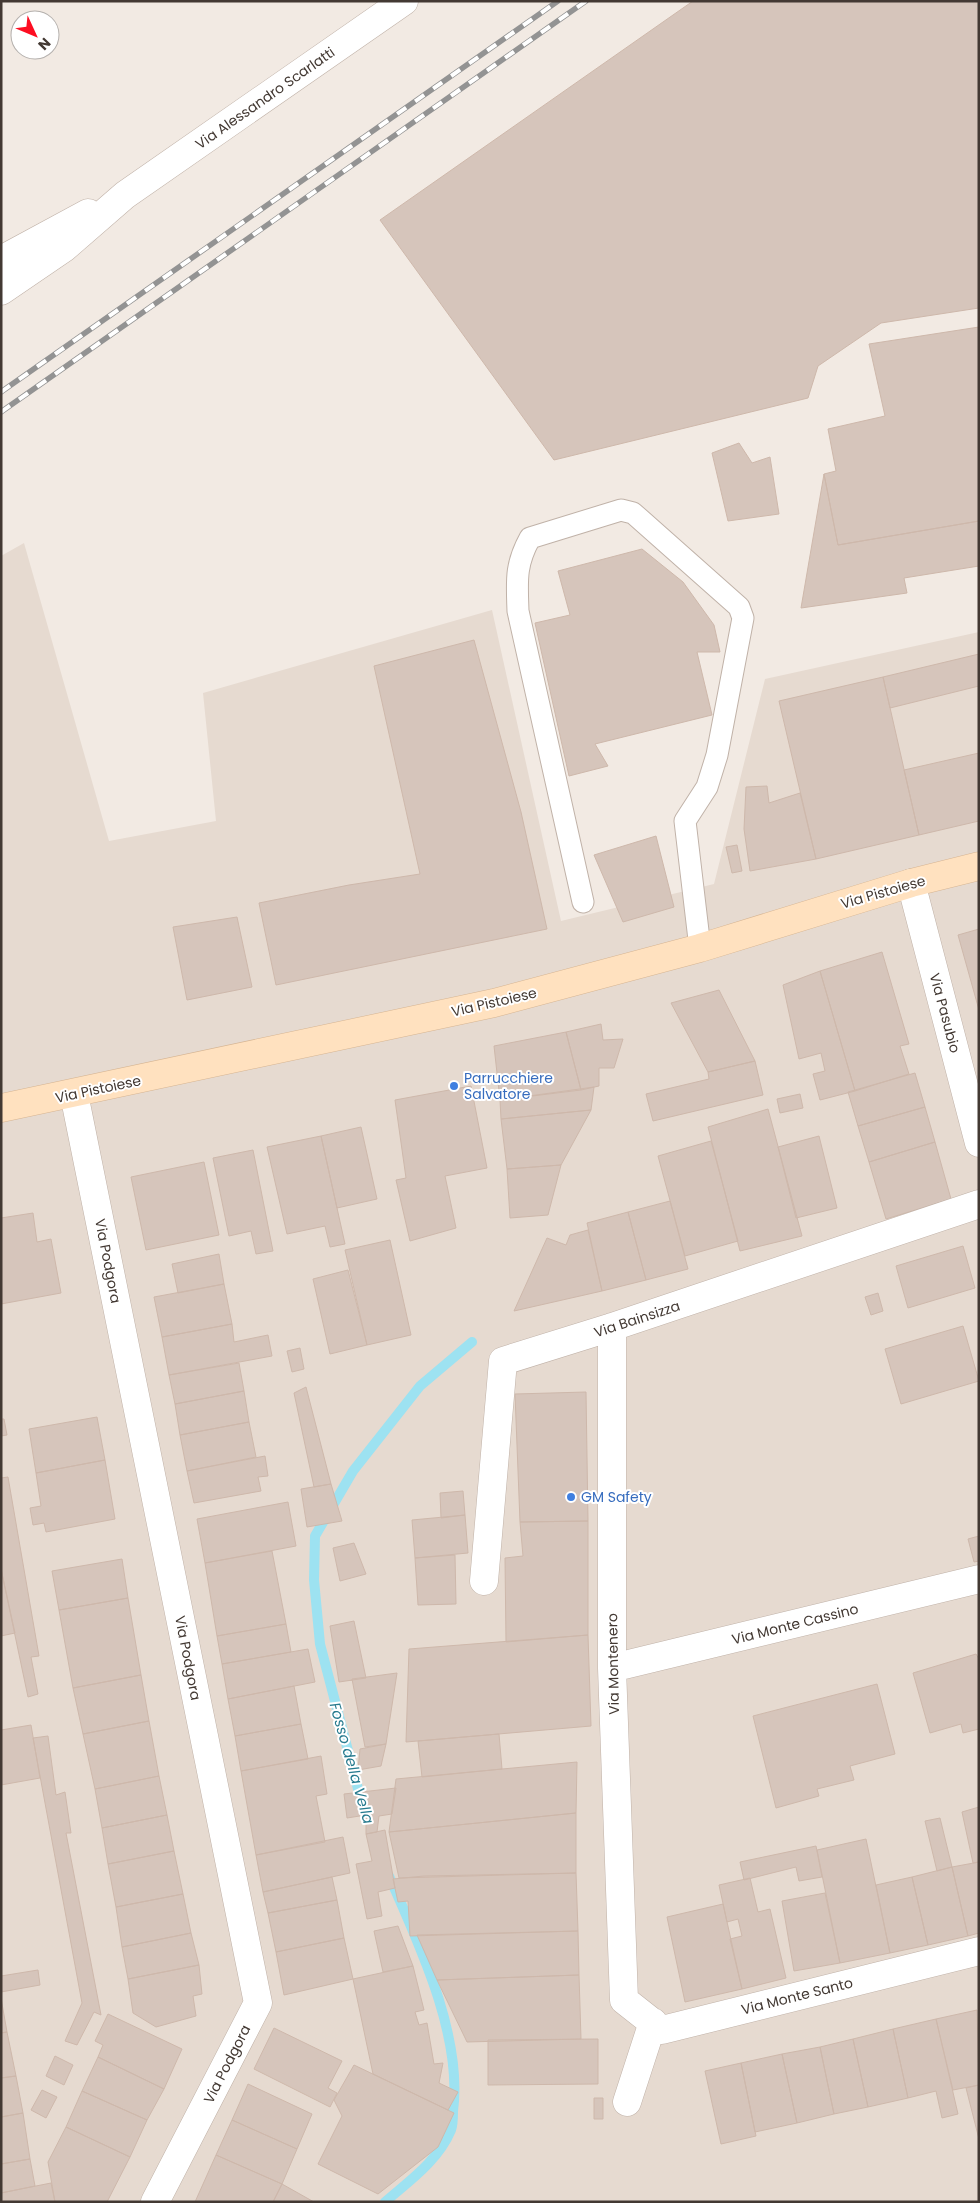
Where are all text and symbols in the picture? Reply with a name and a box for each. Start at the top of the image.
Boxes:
north arrow [10,10,60,60]
text: N [34,33,55,55]
street label: Via Alessandro Scarlatti [191,42,339,154]
street label: Via Pistoiese [838,870,928,914]
street label: Via Pasubio [925,971,965,1055]
street label: Via Pistoiese [449,982,539,1022]
place label: Parrucchiere Salvatore [464,1068,553,1104]
street label: Via Pistoiese [53,1070,143,1108]
marker: Parrucchiere Salvatore [448,1080,460,1092]
street label: Via Podgora [90,1217,126,1305]
street label: Via Bainsizza [591,1296,683,1342]
place label: GM Safety [581,1487,652,1507]
marker: GM Safety [565,1491,577,1503]
street label: Via Monte Cassino [730,1599,860,1649]
street label: Via Montenero [602,1613,624,1715]
street label: Via Podgora [170,1614,206,1702]
water label: Fosso della Vella [325,1700,379,1826]
street label: Via Monte Santo [739,1972,855,2020]
street label: Via Podgora [199,2021,255,2107]

